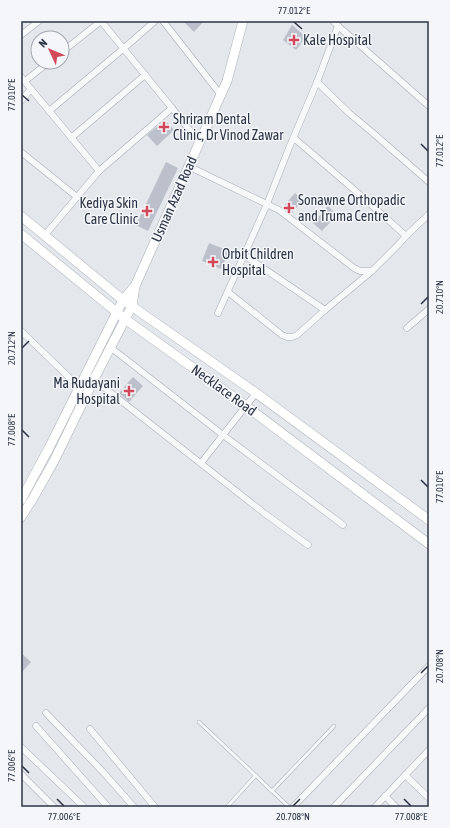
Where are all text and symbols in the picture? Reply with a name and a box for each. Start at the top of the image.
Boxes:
text: 77.012°E [278,5,311,16]
north arrow [30,30,70,70]
place label: Kale Hospital [303,32,372,48]
marker: Kale Hospital [288,34,300,46]
text: N [36,37,49,50]
text: 77.010°E [6,78,17,111]
place label: Shriram Dental Clinic, Dr Vinod Zawar [173,111,284,143]
marker: Shriram Dental Clinic, Dr Vinod Zawar [158,121,170,133]
text: 77.012°E [434,134,445,167]
street label: Usman Azad Road [148,154,200,244]
place label: Sonawne Orthopadic and Truma Centre [298,192,406,224]
place label: Kediya Skin Care Clinic [80,195,139,227]
marker: Sonawne Orthopadic and Truma Centre [283,202,295,214]
marker: Kediya Skin Care Clinic [141,205,153,217]
place label: Orbit Children Hospital [222,246,294,278]
marker: Orbit Children Hospital [207,256,219,268]
text: 20.710°N [434,280,445,314]
text: 20.712°N [6,331,17,365]
street label: Necklace Road [188,361,260,419]
place label: Ma Rudayani Hospital [53,375,120,407]
marker: Ma Rudayani Hospital [123,385,135,397]
text: 77.008°E [6,413,17,446]
text: 77.010°E [434,470,445,503]
text: 20.708°N [434,649,445,683]
text: 77.006°E [6,749,17,782]
text: 77.006°E [48,811,81,822]
text: 20.708°N [276,811,310,822]
text: 77.008°E [395,811,428,822]

